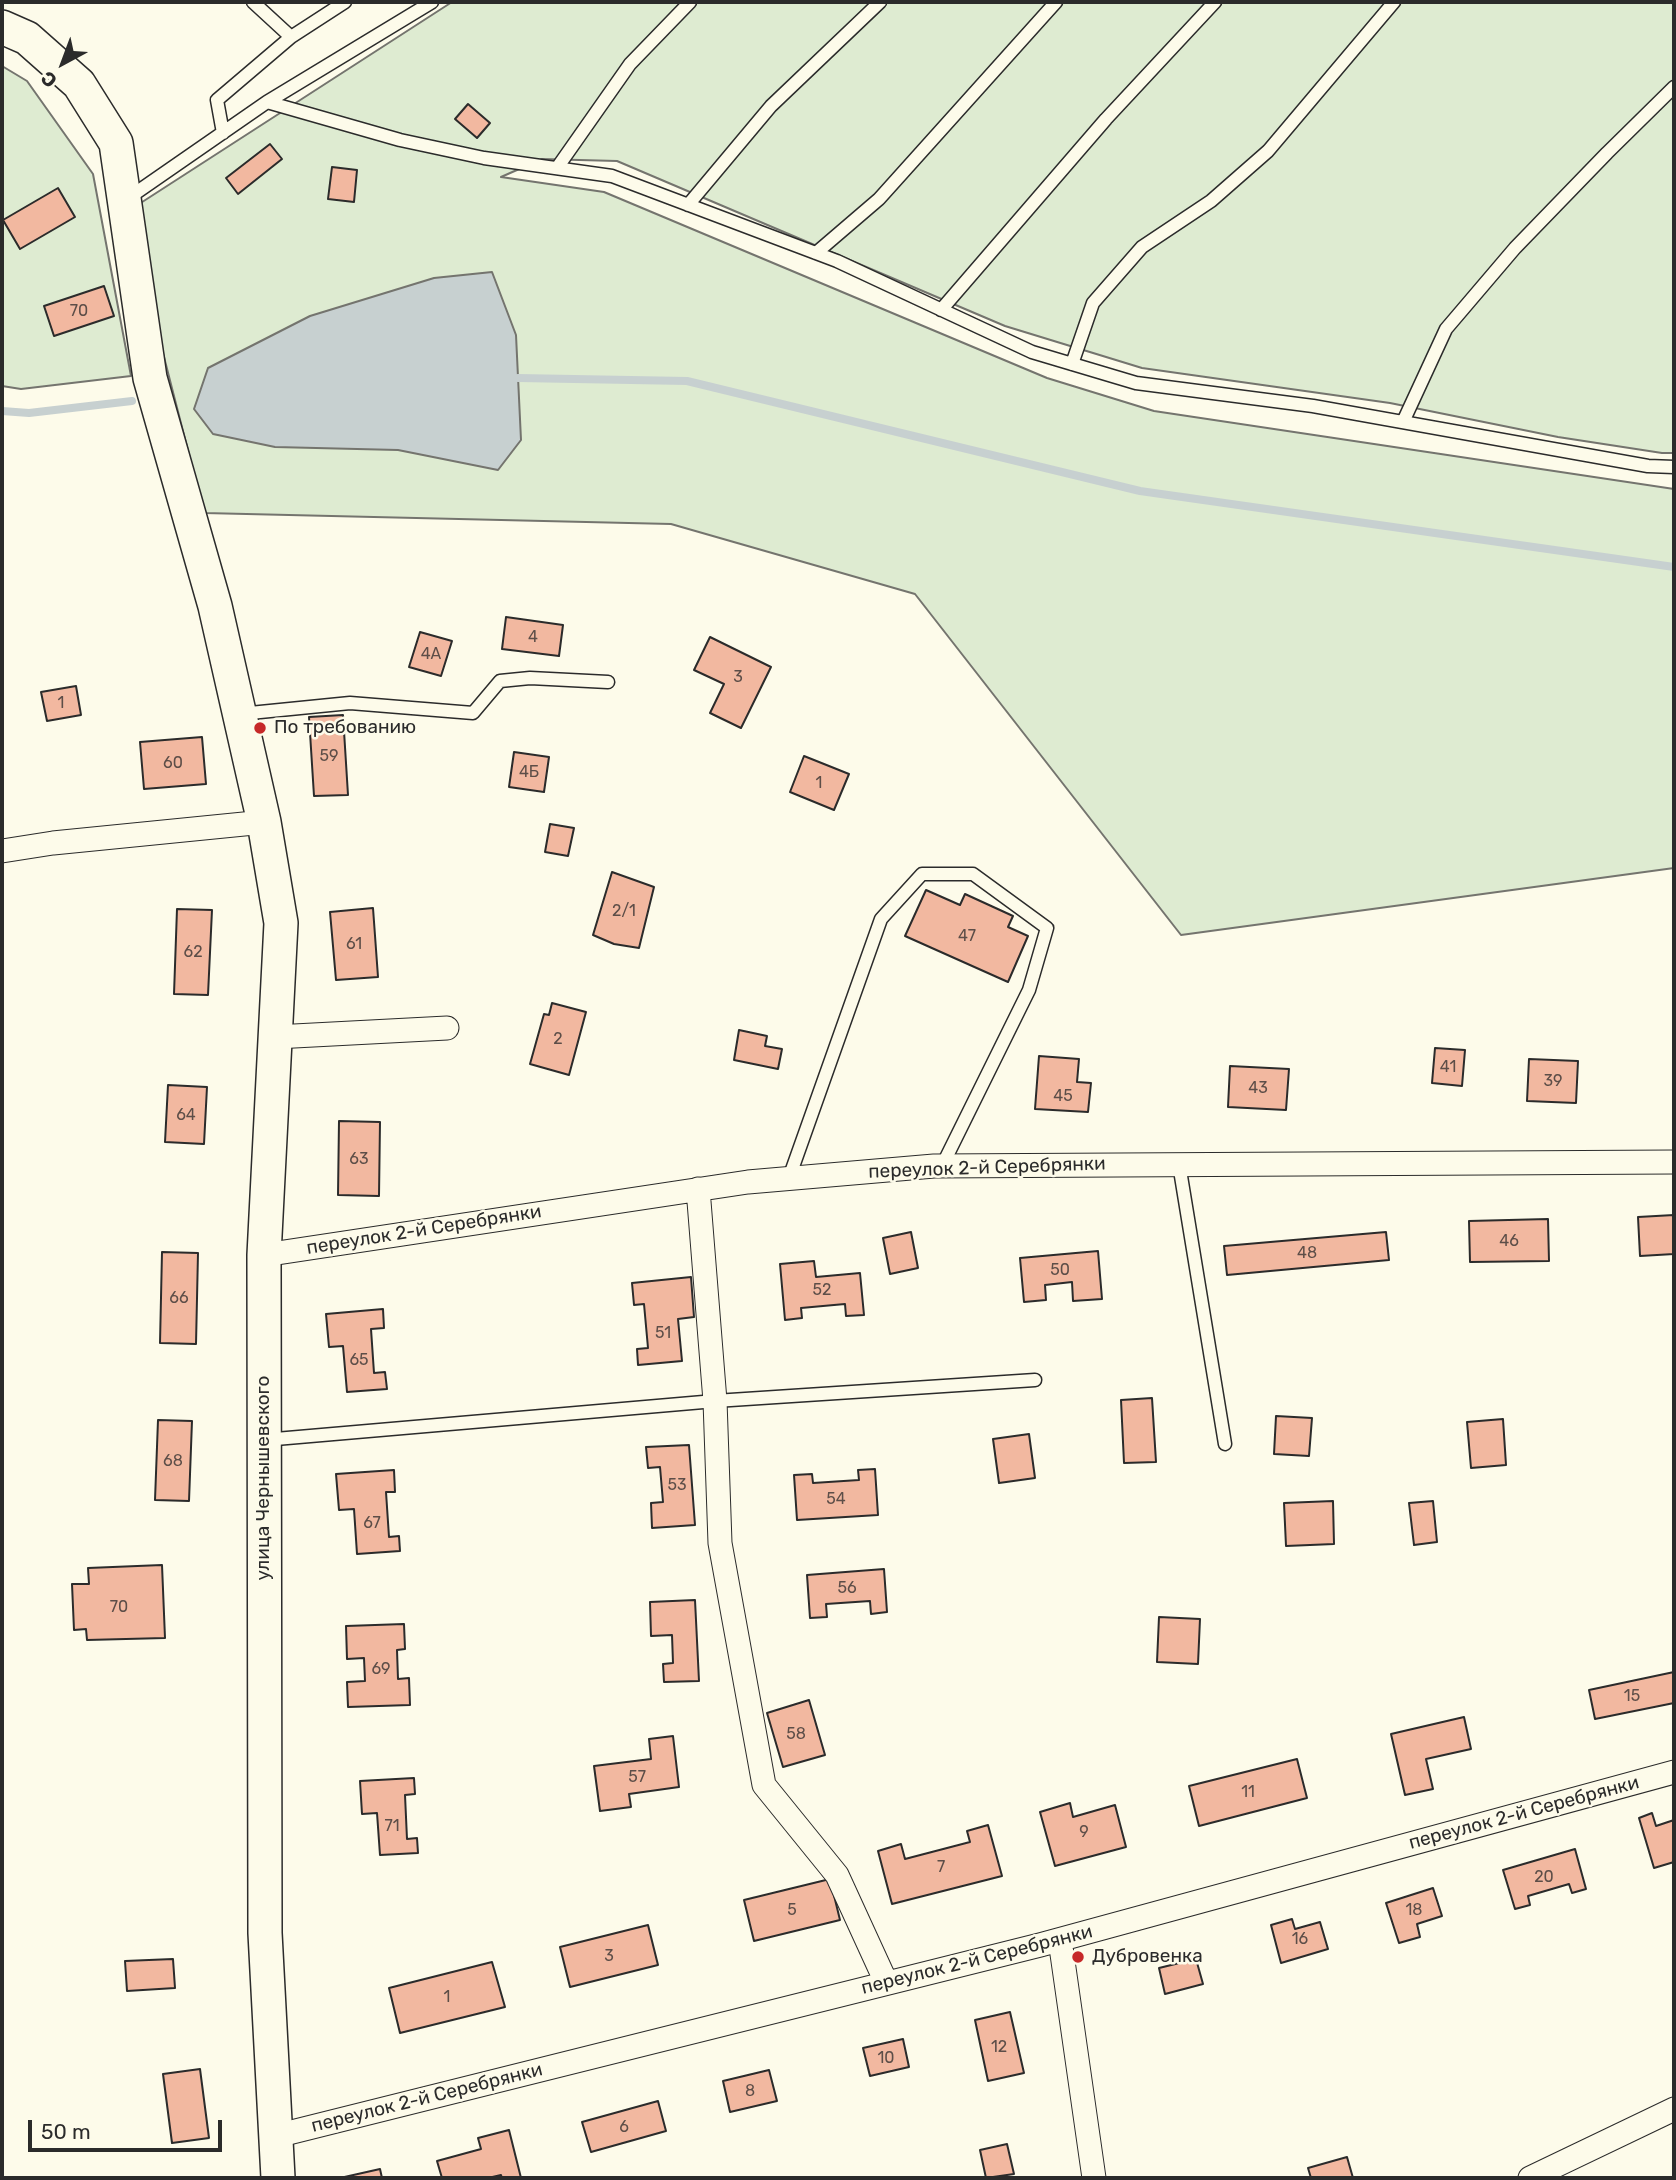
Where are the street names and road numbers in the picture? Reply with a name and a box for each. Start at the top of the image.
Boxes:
street label: переулок 2-й Серебрянки [868,1152,1106,1184]
street label: переулок 2-й Серебрянки [305,1200,543,1260]
street label: улица Чернышевского [253,1376,275,1580]
street label: переулок 2-й Серебрянки [1406,1771,1642,1855]
street label: переулок 2-й Серебрянки [859,1920,1095,2000]
street label: переулок 2-й Серебрянки [309,2058,545,2138]

